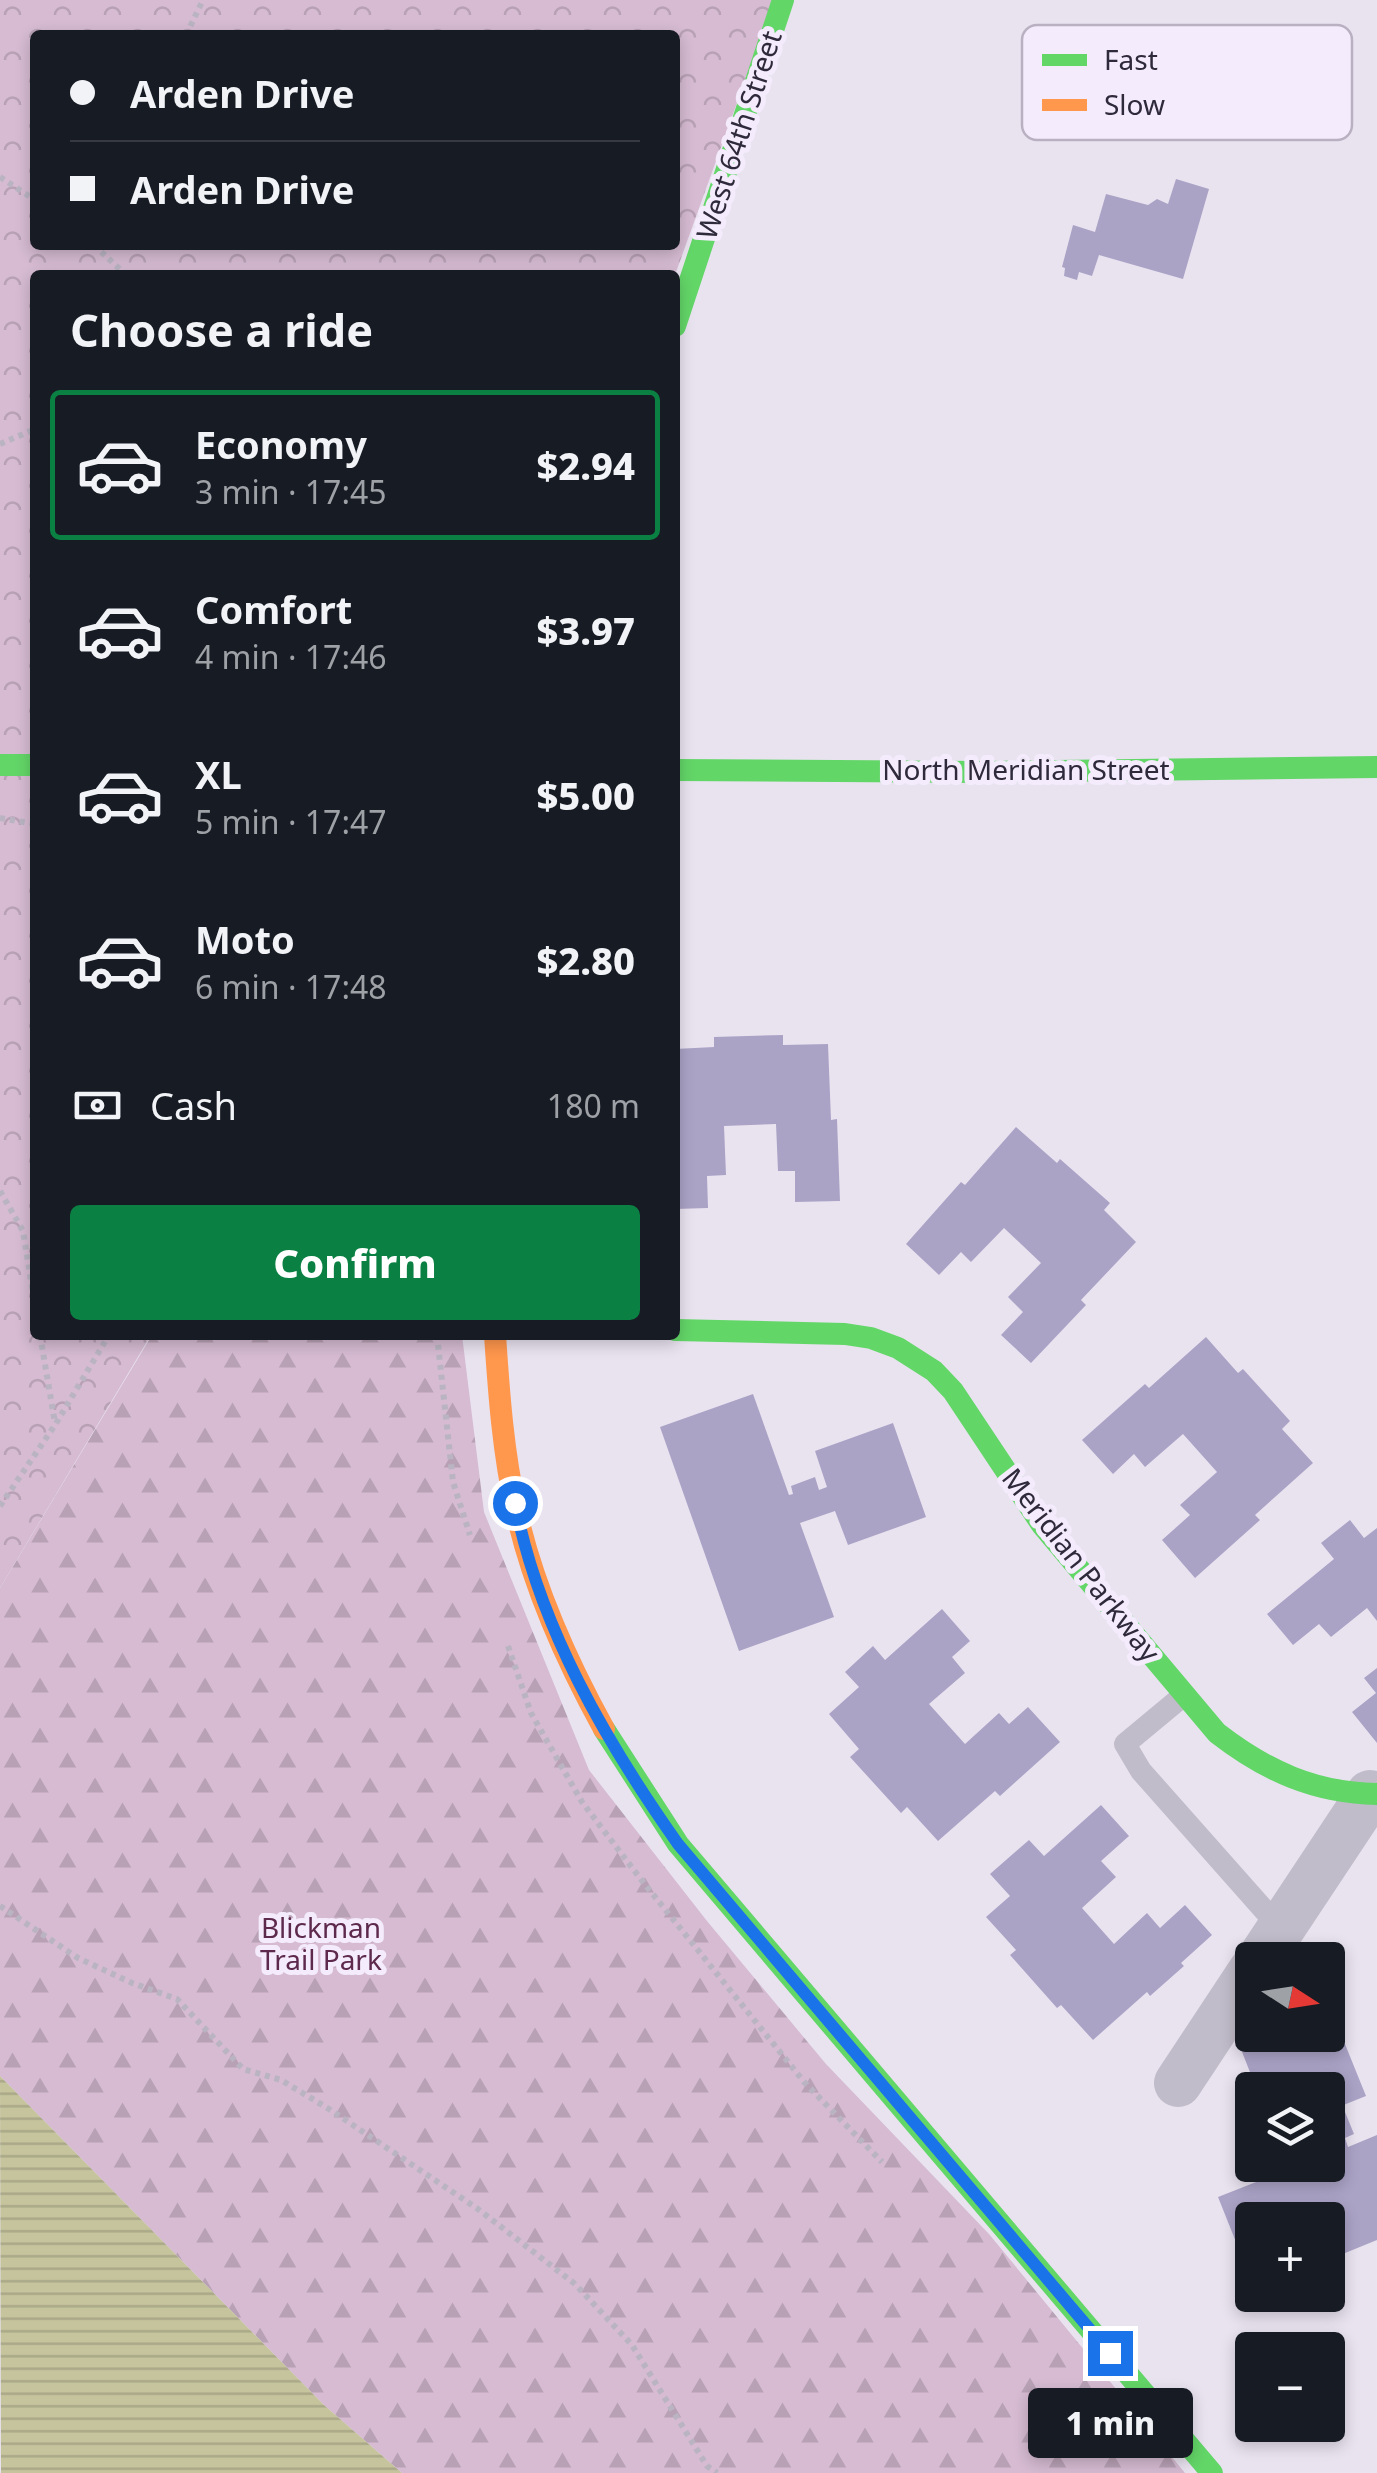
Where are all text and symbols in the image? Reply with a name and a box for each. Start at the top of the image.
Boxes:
legend [1022,25,1352,140]
street label: West 64th Street [686,26,790,244]
text: Fast [1104,40,1158,78]
text: Arden Drive [130,67,354,119]
text: Slow [1104,85,1165,123]
text: Arden Drive [130,163,354,215]
text: Choose a ride [70,299,373,360]
text: Economy [195,418,367,470]
icon: car [75,420,165,510]
text: $2.94 [536,439,635,491]
text: 3 min · 17:45 [195,470,387,513]
text: Comfort [195,583,352,635]
icon: car [75,585,165,675]
text: $3.97 [536,604,635,656]
text: 4 min · 17:46 [195,635,387,678]
text: XL [195,748,242,800]
icon: car [75,750,165,840]
street label: North Meridian Street [882,750,1170,788]
text: $5.00 [536,769,635,821]
text: 5 min · 17:47 [195,800,387,843]
text: Moto [195,913,295,965]
icon: car [75,915,165,1005]
text: $2.80 [536,934,635,986]
text: 6 min · 17:48 [195,965,387,1008]
icon: cash [70,1078,125,1133]
text: Cash [150,1079,237,1131]
text: 180 m [547,1084,640,1127]
button: Confirm [70,1205,640,1320]
street label: Meridian Parkway [994,1460,1170,1670]
route start [493,1481,538,1526]
park label: Blickman Trail Park [260,1908,382,1978]
north arrow [1235,1942,1345,2052]
map controls [1235,1942,1345,2442]
button: layers [1235,2072,1345,2182]
button: + [1235,2202,1345,2312]
route end [1088,2331,1133,2376]
button: − [1235,2332,1345,2442]
callout: 1 min [1028,2388,1192,2458]
text: 1 min [1066,2401,1155,2444]

